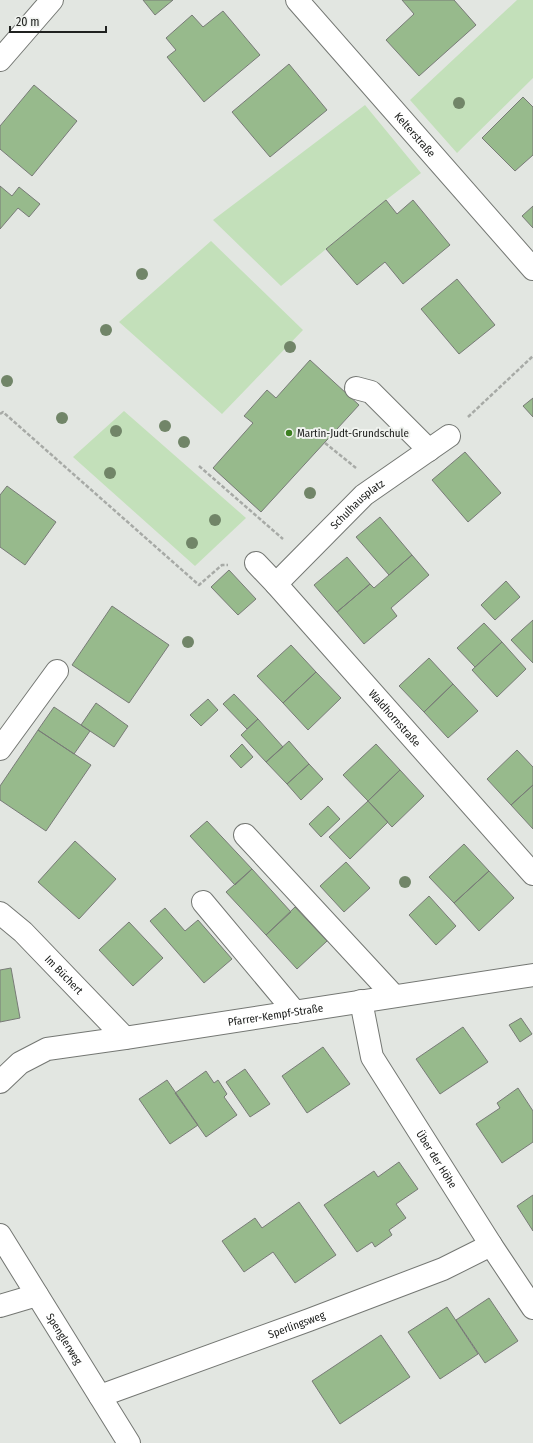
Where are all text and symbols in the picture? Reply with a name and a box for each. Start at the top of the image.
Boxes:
scale bar [10,8,106,34]
text: 20 m [16,15,40,29]
street label: Kelterstraße [392,110,438,160]
place label: Martin-Judt-Grundschule [297,427,409,440]
marker: Martin-Judt-Grundschule [284,428,294,438]
street label: Schulhausplatz [328,477,387,532]
street label: Waldhornstraße [366,687,423,749]
street label: Im Büchert [42,953,86,997]
street label: Pfarrer-Kempf-Straße [227,1002,324,1029]
street label: Über der Höhe [413,1128,459,1191]
street label: Sperlingsweg [266,1308,328,1341]
street label: Spenglerweg [43,1311,85,1368]

